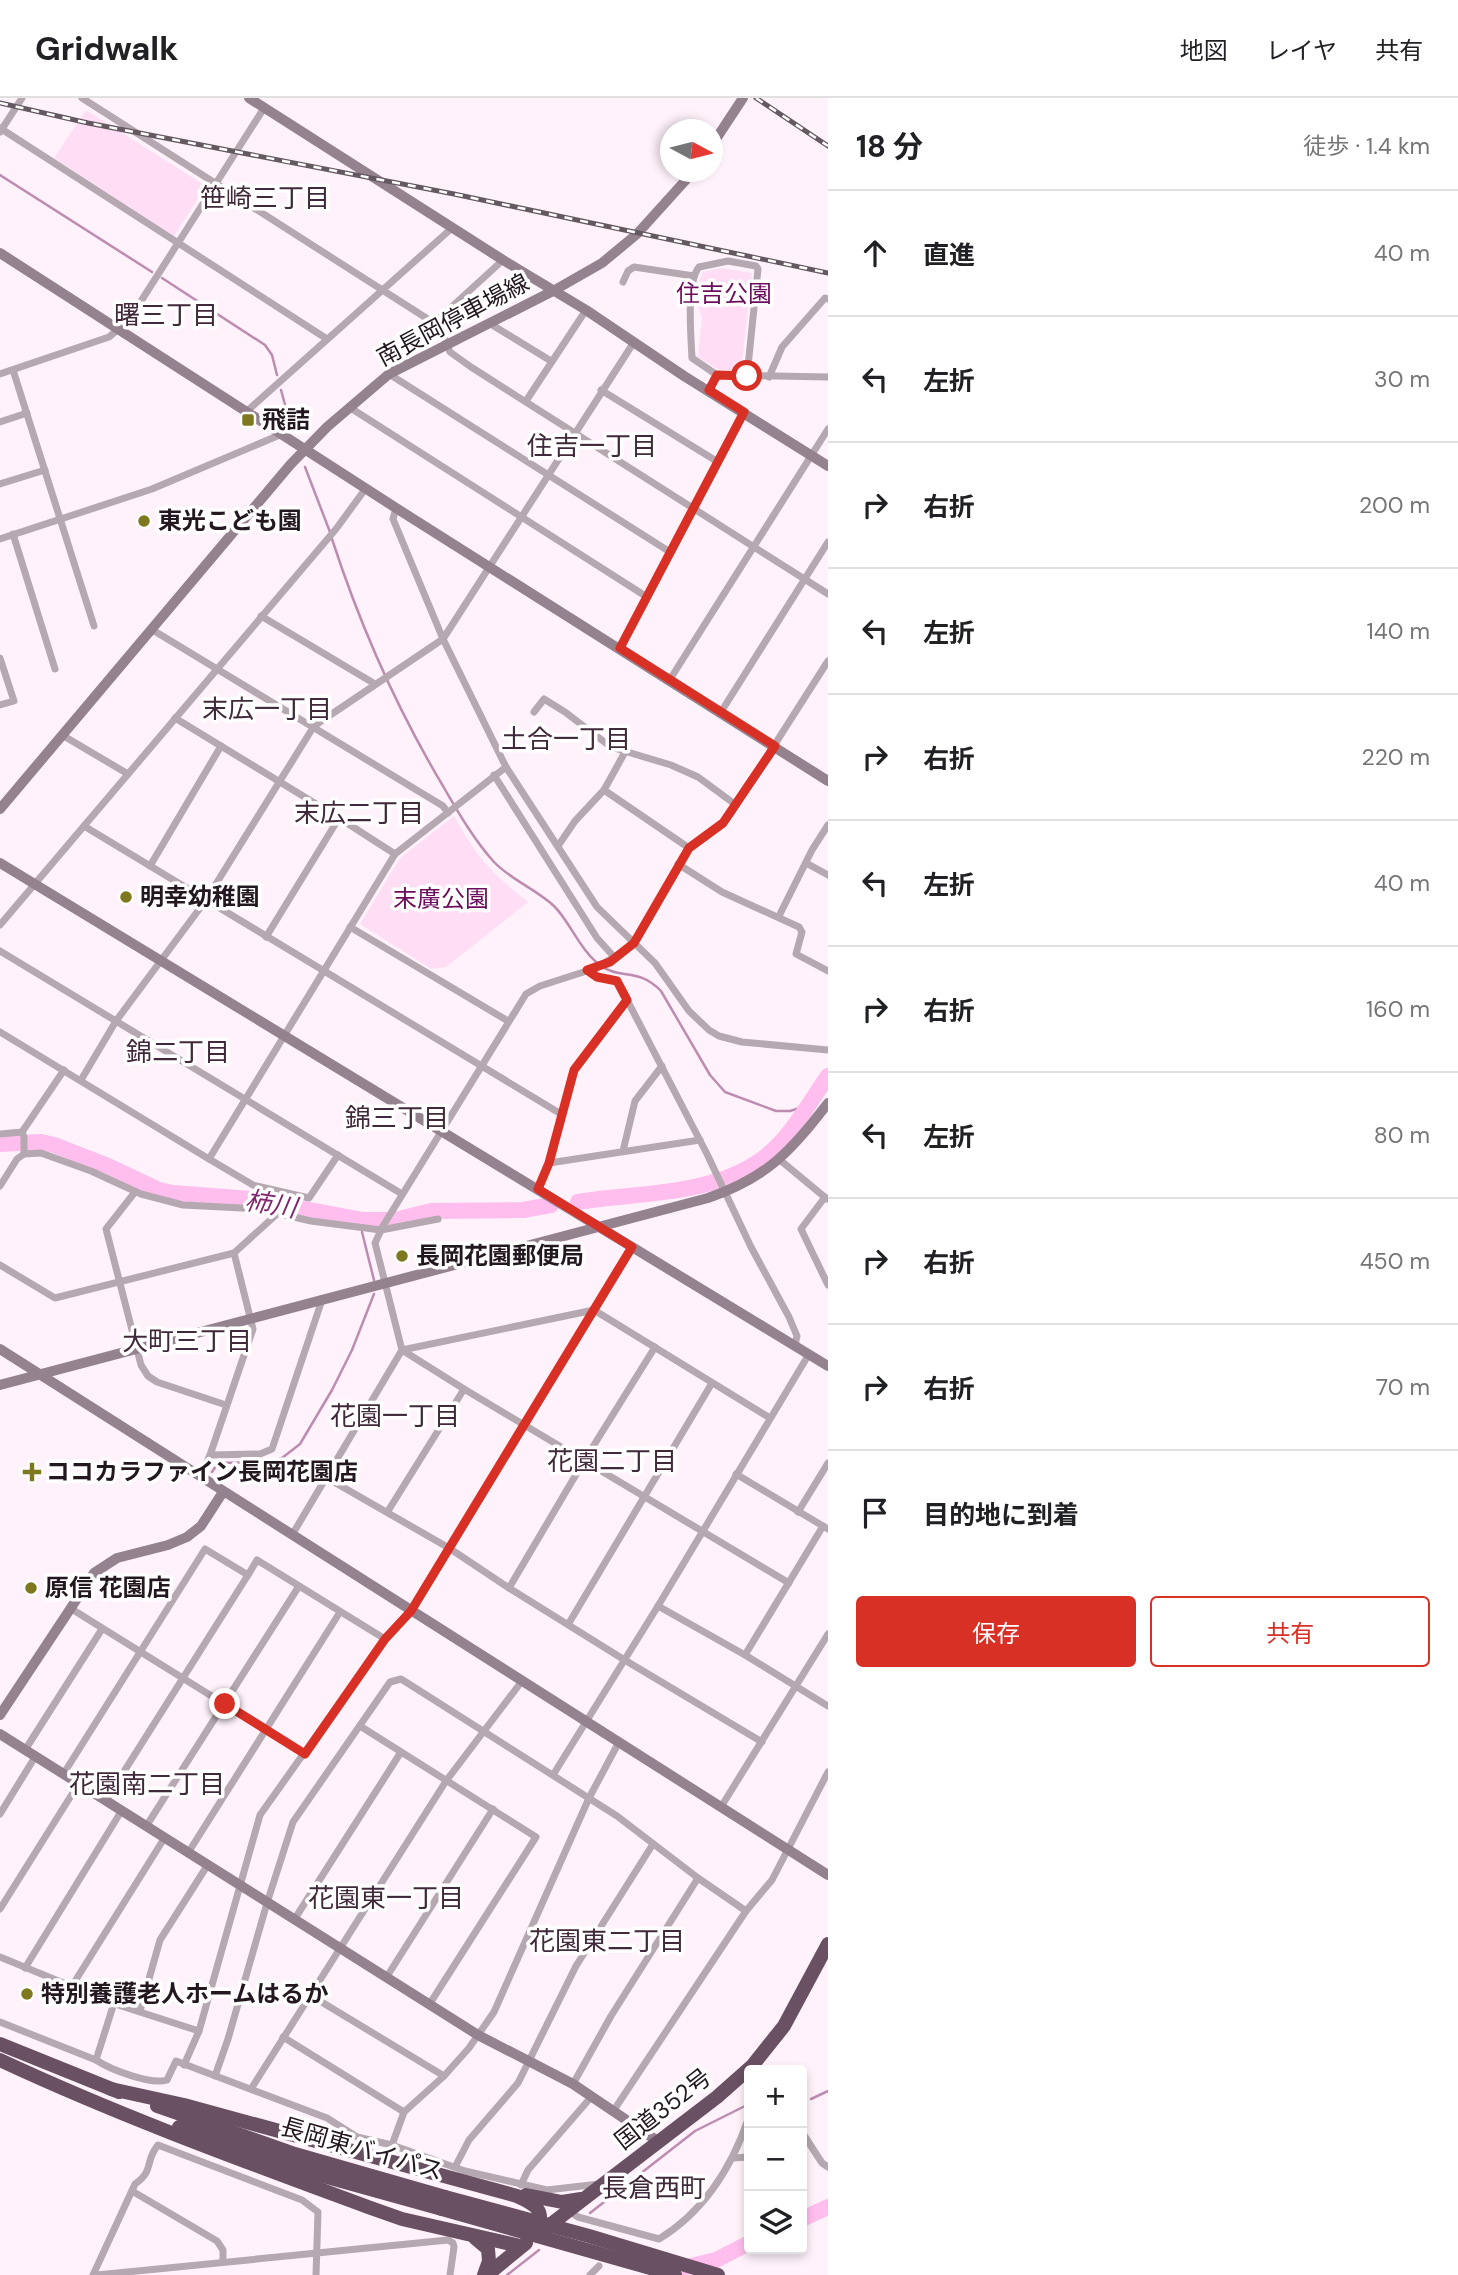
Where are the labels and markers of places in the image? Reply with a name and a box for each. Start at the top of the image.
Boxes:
place label: 飛詰 [262,404,310,435]
marker: 飛詰 [240,412,256,428]
place label: 東光こども園 [158,505,302,536]
marker: 東光こども園 [136,513,152,529]
place label: 明幸幼稚園 [140,881,260,912]
marker: 明幸幼稚園 [118,889,134,905]
place label: 長岡花園郵便局 [416,1240,584,1271]
marker: 長岡花園郵便局 [394,1248,410,1264]
place label: ココカラファイン長岡花園店 [46,1456,358,1487]
marker: ココカラファイン長岡花園店 [24,1464,40,1480]
place label: 原信 花園店 [45,1572,171,1603]
marker: 原信 花園店 [23,1580,39,1596]
place label: 特別養護老人ホームはるか [41,1978,328,2009]
marker: 特別養護老人ホームはるか [19,1986,35,2002]

